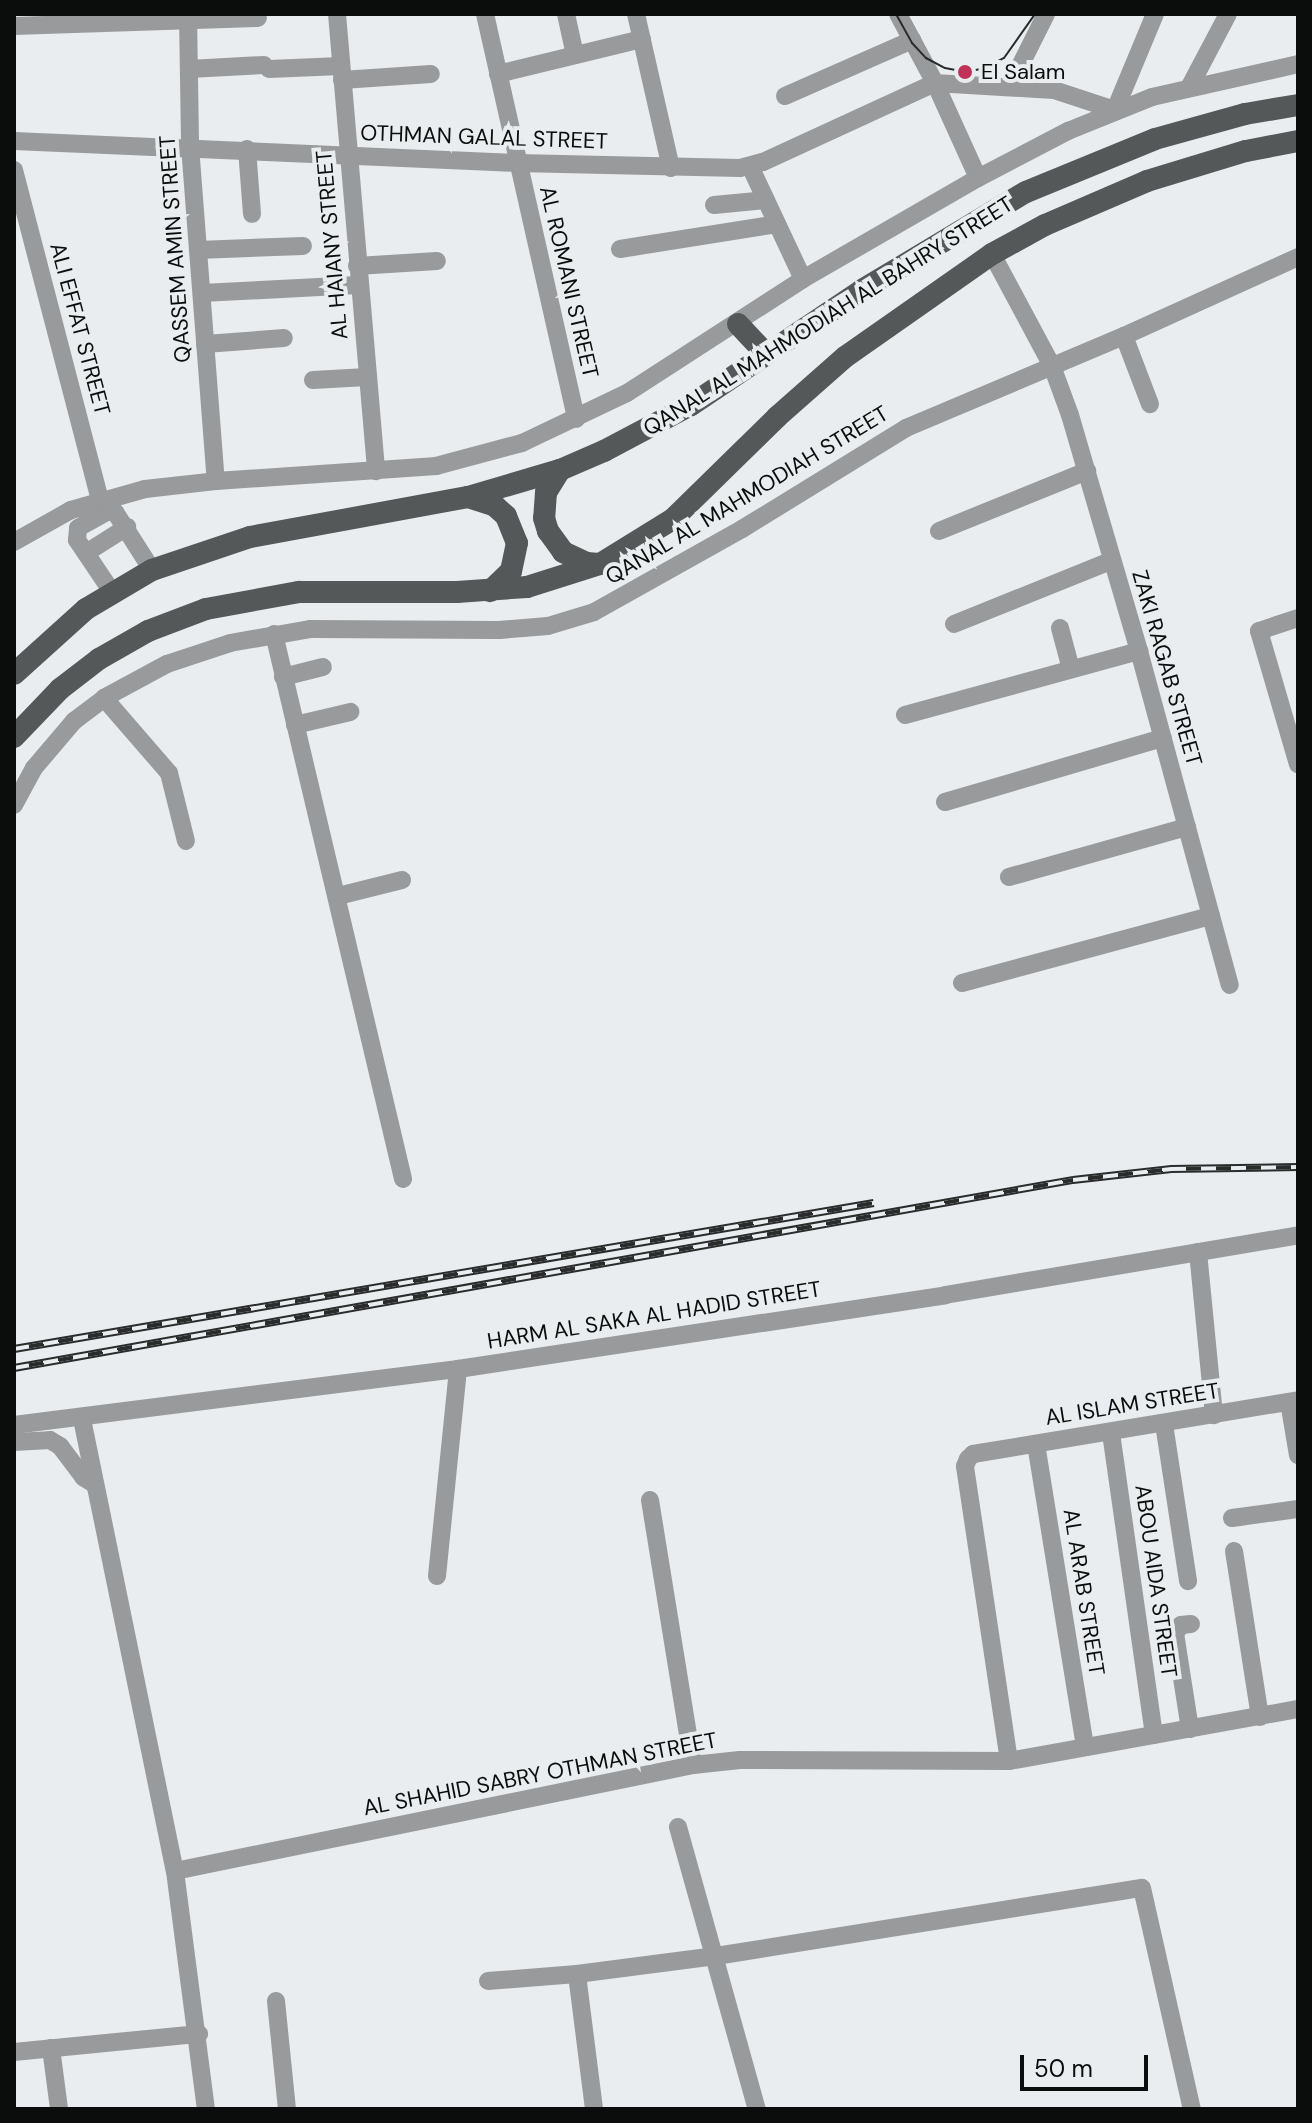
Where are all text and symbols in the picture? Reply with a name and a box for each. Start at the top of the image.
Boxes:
place label: El Salam [981,59,1065,85]
marker: El Salam [956,63,974,81]
street label: OTHMAN GALAL STREET [360,119,608,155]
street label: QASSEM AMIN STREET [154,134,196,364]
street label: AL HAIANY STREET [311,149,353,341]
street label: AL ROMANI STREET [534,183,604,381]
street label: QANAL AL MAHMODIAH AL BAHRY STREET [638,191,1018,441]
street label: ALI EFFAT STREET [44,240,116,418]
street label: QANAL AL MAHMODIAH STREET [601,400,893,590]
street label: ZAKI RAGAB STREET [1126,567,1208,769]
street label: HARM AL SAKA AL HADID STREET [485,1276,823,1354]
street label: AL ISLAM STREET [1043,1377,1221,1431]
street label: ABOU AIDA STREET [1129,1483,1183,1679]
street label: AL ARAB STREET [1058,1507,1110,1677]
street label: AL SHAHID SABRY OTHMAN STREET [361,1727,719,1821]
scale bar [1024,2039,1152,2089]
text: 50 m [1034,2053,1093,2084]

